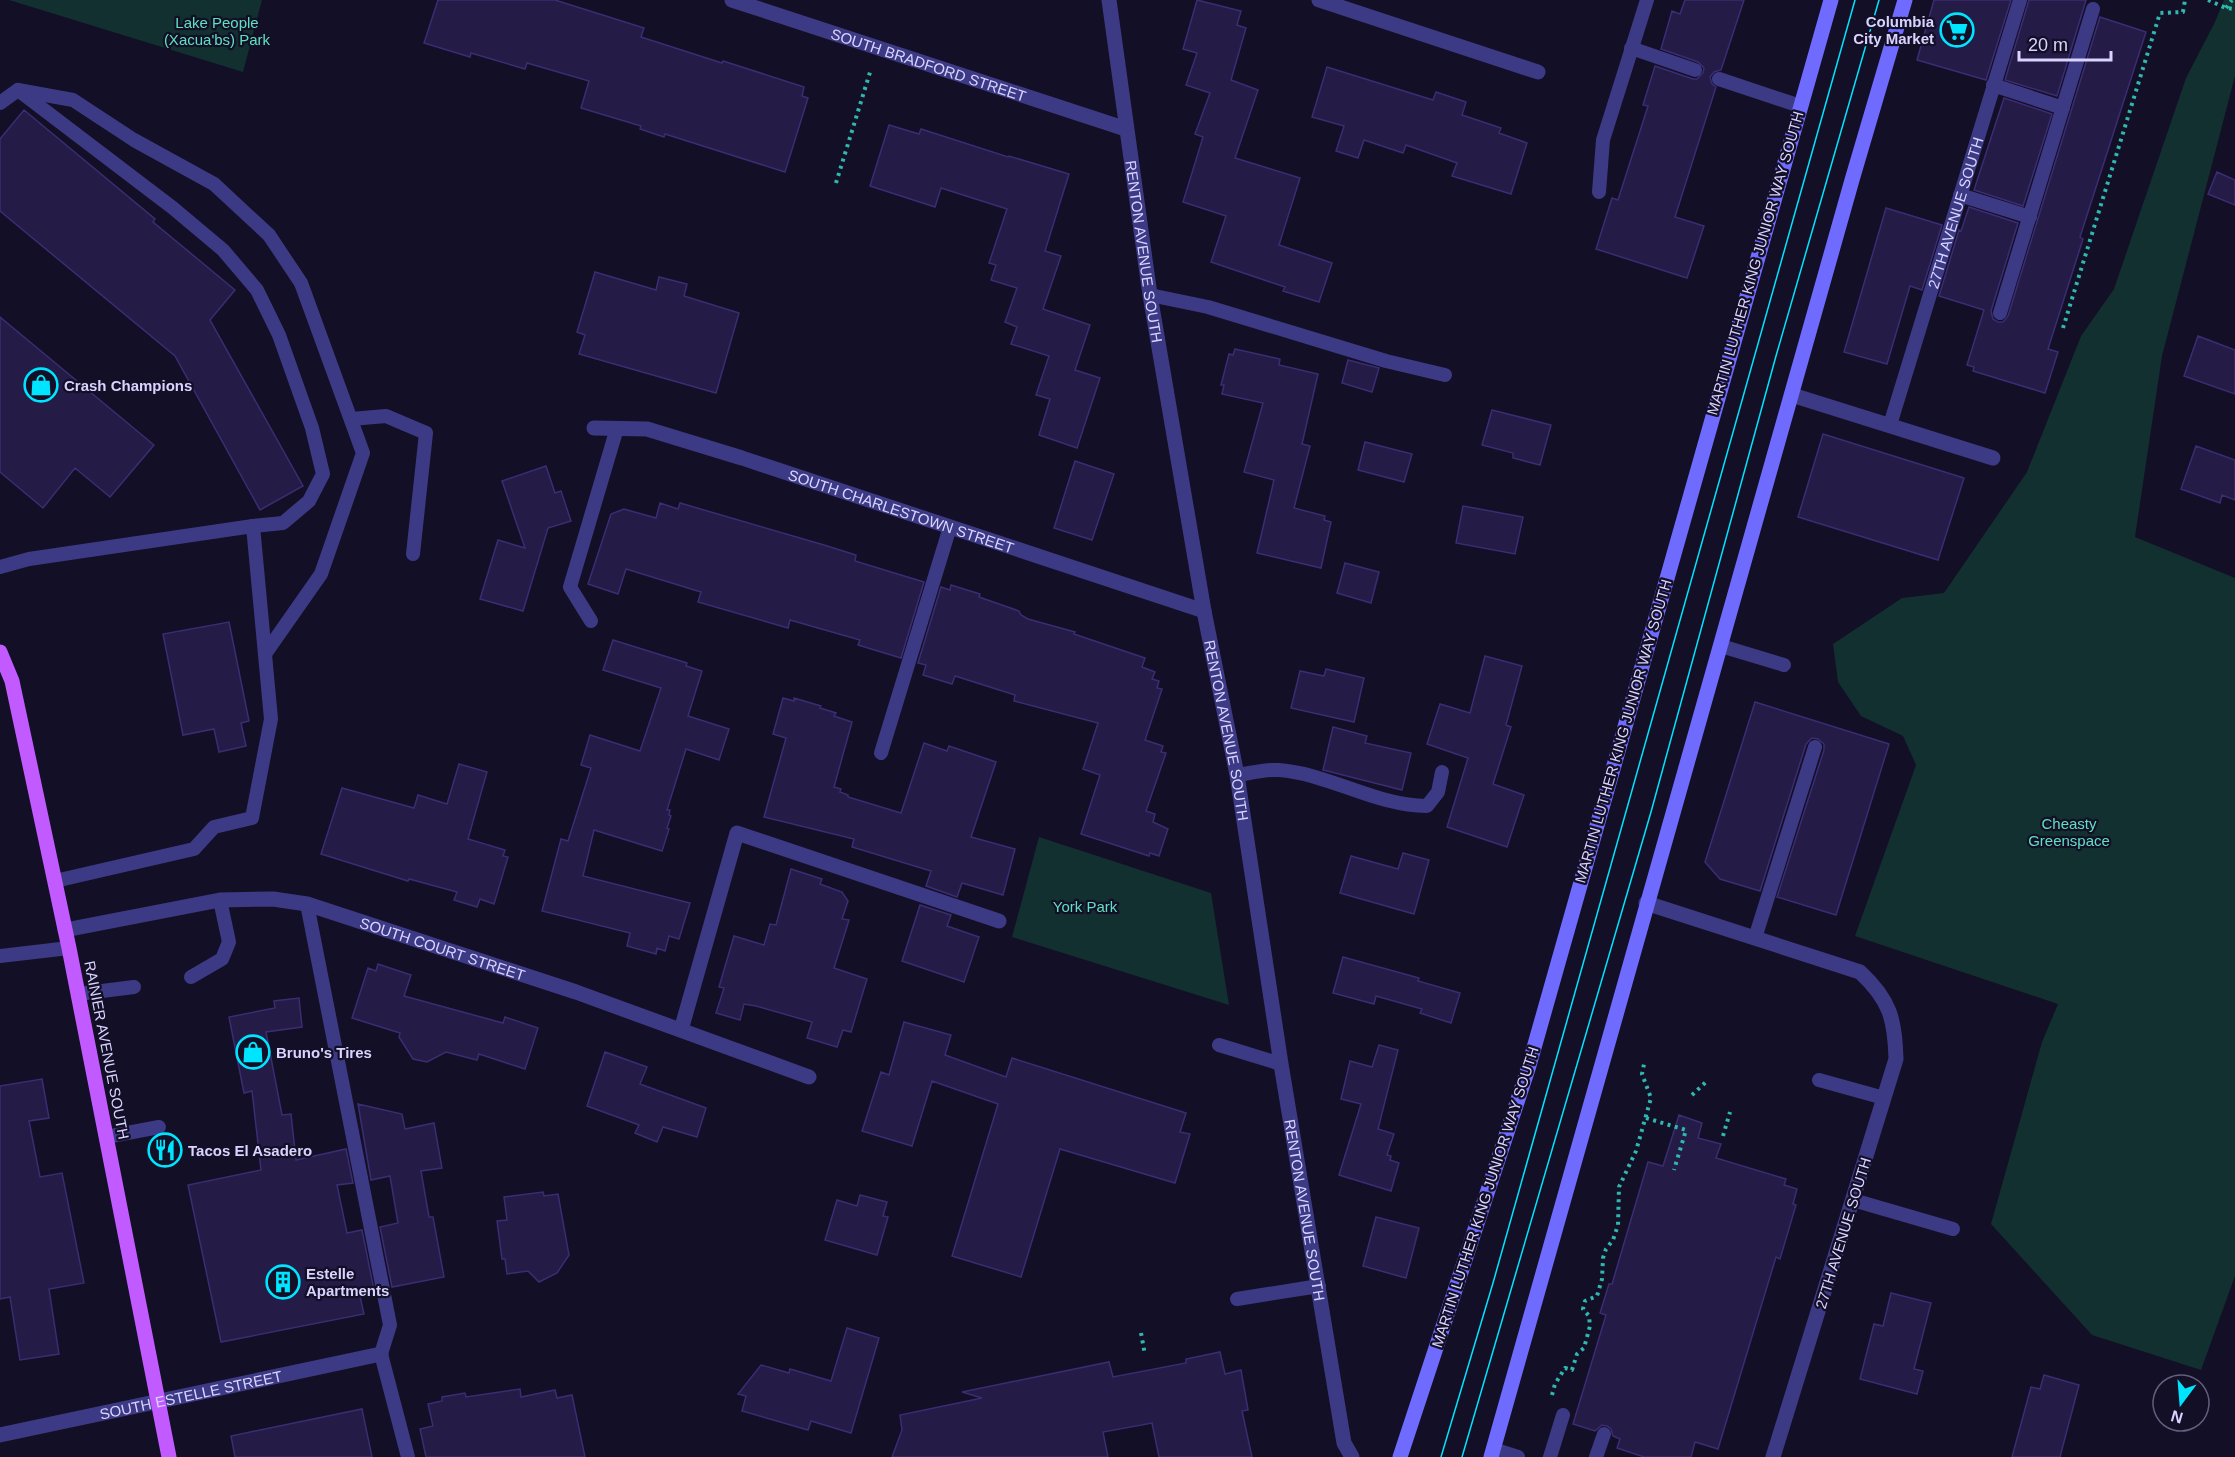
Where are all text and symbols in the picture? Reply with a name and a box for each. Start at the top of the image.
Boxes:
supermarket icon: Columbia City Market [1939,12,1975,48]
place label: Columbia City Market [1853,13,1935,47]
park label: Lake People (Xacua'bs) Park [164,14,271,48]
scale bar [2019,24,2110,62]
street label: SOUTH BRADFORD STREET [829,25,1028,104]
text: 20 m [2028,35,2068,55]
street label: MARTIN LUTHER KING JUNIOR WAY SOUTH [1703,109,1807,417]
street label: 27TH AVENUE SOUTH [1924,135,1986,290]
street label: RENTON AVENUE SOUTH [1123,159,1166,344]
shop icon: Crash Champions [23,367,59,403]
place label: Crash Champions [64,377,192,394]
street label: SOUTH CHARLESTOWN STREET [786,465,1016,556]
street label: MARTIN LUTHER KING JUNIOR WAY SOUTH [1571,577,1675,885]
street label: RENTON AVENUE SOUTH [1202,638,1252,822]
park label: Cheasty Greenspace [2028,815,2110,849]
park label: York Park [1053,898,1118,915]
street label: SOUTH COURT STREET [358,913,528,983]
street label: RAINIER AVENUE SOUTH [81,959,133,1141]
shop icon: Bruno's Tires [235,1034,271,1070]
place label: Bruno's Tires [276,1044,372,1061]
street label: MARTIN LUTHER KING JUNIOR WAY SOUTH [1428,1044,1542,1350]
street label: RENTON AVENUE SOUTH [1282,1118,1329,1302]
restaurant icon: Tacos El Asadero [147,1132,183,1168]
place label: Tacos El Asadero [188,1142,312,1159]
street label: 27TH AVENUE SOUTH [1812,1155,1874,1311]
building icon: Estelle Apartments [265,1264,301,1300]
place label: Estelle Apartments [306,1265,389,1299]
street label: SOUTH ESTELLE STREET [98,1367,283,1422]
north arrow [2151,1373,2211,1433]
text: N [2169,1407,2185,1427]

